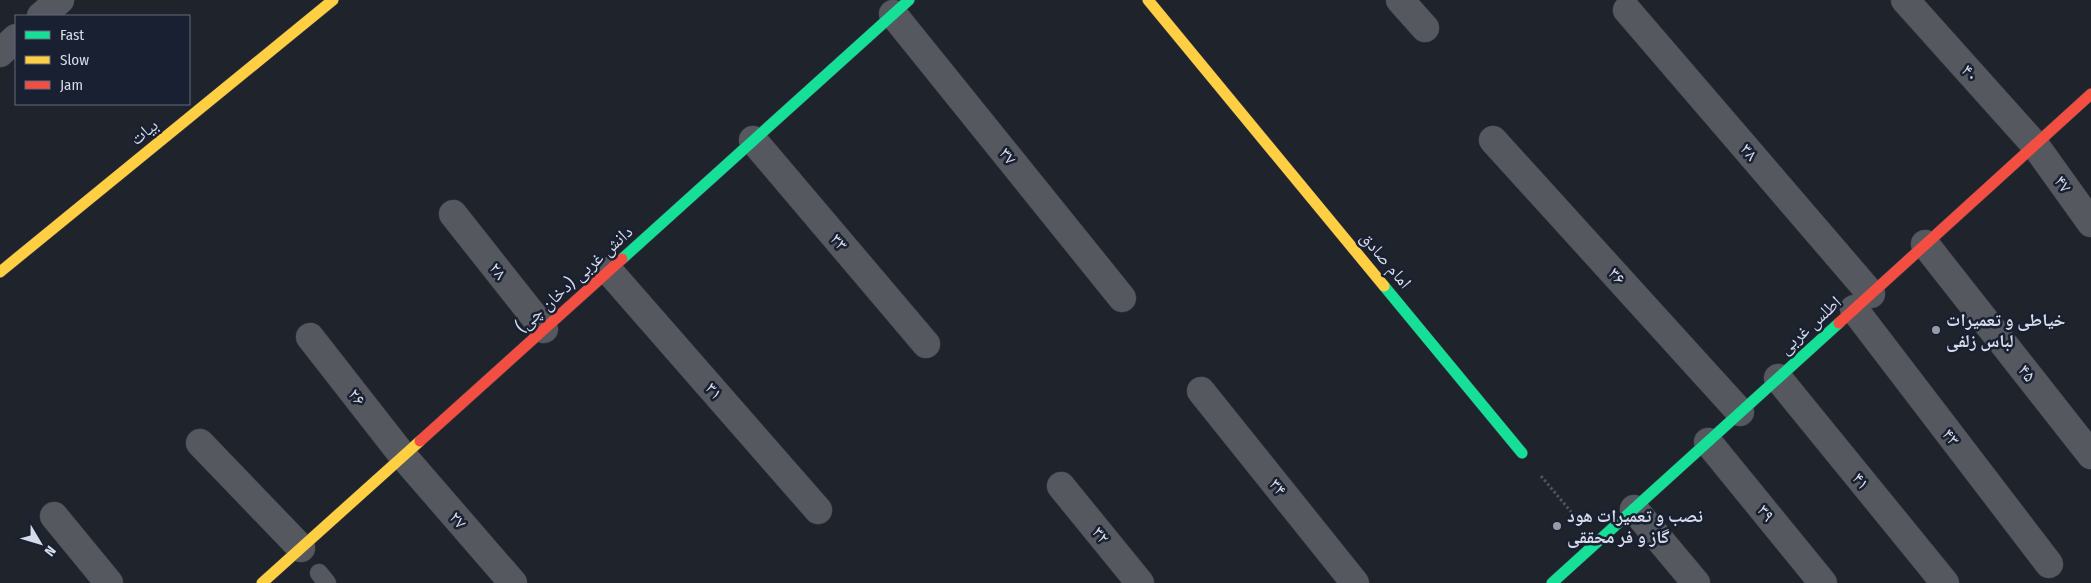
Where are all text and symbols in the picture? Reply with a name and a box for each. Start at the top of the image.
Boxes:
legend [15,15,190,105]
text: Fast [60,26,84,44]
text: Slow [60,51,89,69]
street label: ۴۰ [1956,60,1984,86]
text: Jam [60,76,83,94]
street label: بیات [125,114,163,150]
street label: ۳۸ [1735,139,1763,165]
street label: ۳۷ [994,143,1022,169]
street label: ۴۷ [2049,171,2077,197]
street label: دانش غربی (دخان چی) [511,221,637,337]
street label: امام صادق [1355,227,1416,294]
street label: ۳۳ [825,229,853,255]
street label: ۲۸ [484,258,512,284]
street label: ۳۶ [1603,263,1631,289]
street label: اطلس غربی [1774,291,1846,359]
place label: خیاطی و تعمیرات لباس زلفی [1946,309,2066,352]
marker: خیاطی و تعمیرات لباس زلفی [1930,324,1942,336]
street label: ۴۵ [2013,360,2041,386]
street label: ۳۱ [700,378,728,404]
street label: ۲۶ [343,384,371,410]
street label: ۴۳ [1937,424,1965,450]
street label: ۴۱ [1847,468,1875,494]
street label: ۳۴ [1264,474,1292,500]
street label: ۳۹ [1752,500,1780,526]
place label: نصب و تعمیرات هود گاز و فر محققی [1567,505,1703,548]
street label: ۲۷ [444,507,472,533]
north arrow [15,518,65,568]
marker: نصب و تعمیرات هود گاز و فر محققی [1551,520,1563,532]
street label: ۳۲ [1087,522,1115,548]
text: N [41,542,59,559]

